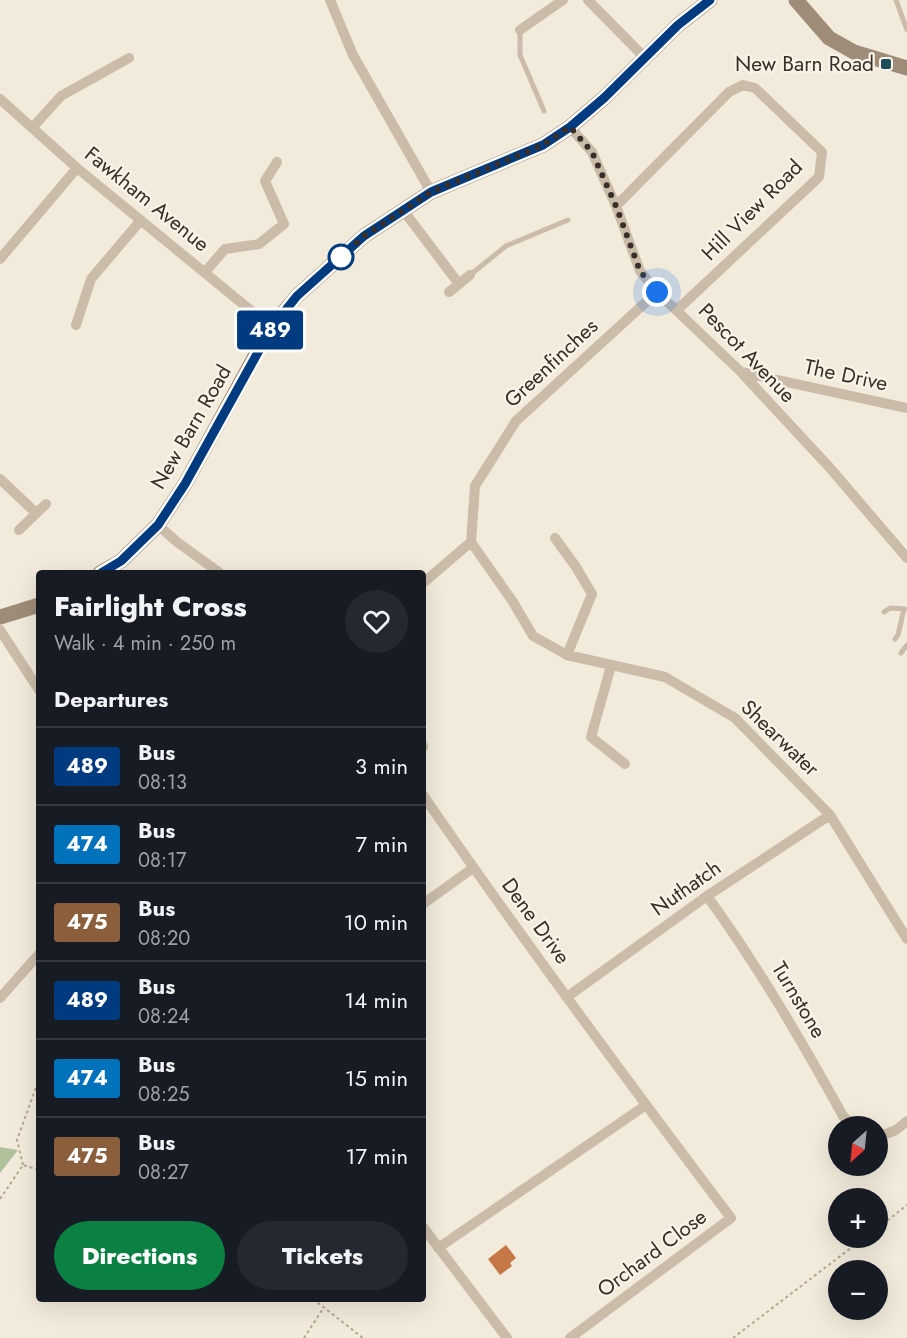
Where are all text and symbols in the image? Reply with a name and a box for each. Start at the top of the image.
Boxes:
place label: New Barn Road [735,49,874,79]
marker: New Barn Road [879,57,893,71]
street label: Fawkham Avenue [78,139,216,259]
street label: Hill View Road [695,153,809,267]
unlabelled marker [328,244,354,270]
your location [642,277,672,307]
street label: Pescot Avenue [692,296,803,410]
line badge: 489 [236,310,304,350]
street label: Greenfinches [497,312,605,414]
text: 489 [249,315,291,345]
street label: The Drive [802,352,891,399]
street label: New Barn Road [143,359,239,495]
text: Fairlight Cross [54,586,247,627]
button: heart [345,590,408,653]
text: Walk · 4 min · 250 m [54,629,236,658]
text: Departures [54,683,168,715]
street label: Shearwater [734,693,826,784]
text: Bus [138,736,175,768]
text: 3 min [355,750,408,782]
text: 489 [66,751,108,781]
text: 08:13 [138,768,187,797]
text: Bus [138,814,175,846]
text: 7 min [355,828,408,860]
text: 474 [66,829,108,859]
text: 08:17 [138,846,186,875]
street label: Nuthatch [645,853,727,923]
street label: Dene Drive [494,872,578,970]
text: Bus [138,892,175,924]
text: 10 min [344,906,408,938]
text: 475 [67,907,107,937]
text: 08:20 [138,924,190,953]
street label: Turnstone [764,956,834,1044]
text: Bus [138,970,175,1002]
text: 14 min [344,984,408,1016]
text: 489 [66,985,108,1015]
text: 08:24 [138,1002,190,1031]
text: Bus [138,1048,175,1080]
text: 15 min [345,1062,408,1094]
text: 474 [66,1063,108,1093]
text: 08:25 [138,1080,190,1109]
north arrow [828,1116,888,1176]
map controls [828,1116,888,1320]
text: Bus [138,1126,175,1158]
text: 17 min [346,1140,408,1172]
text: 475 [67,1141,107,1171]
text: 08:27 [138,1158,189,1187]
button: + [828,1188,888,1248]
street label: Orchard Close [591,1202,713,1304]
button: Directions [54,1221,225,1290]
button: Tickets [237,1221,408,1290]
button: − [828,1260,888,1320]

